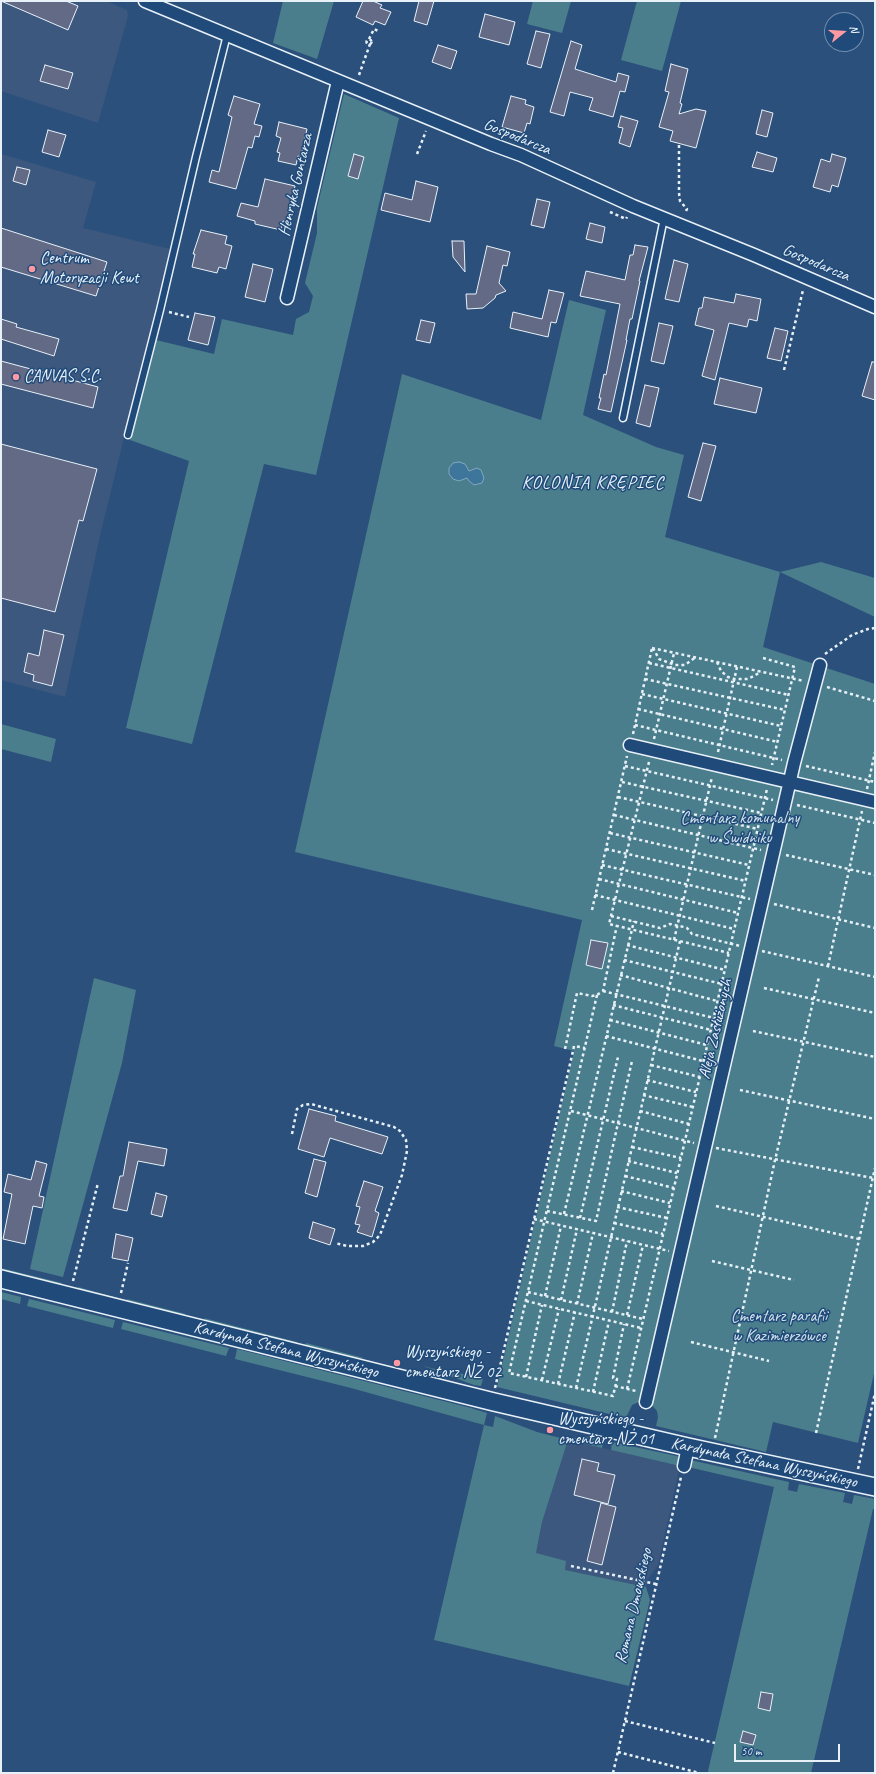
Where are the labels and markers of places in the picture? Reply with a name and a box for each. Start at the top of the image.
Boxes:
place label: Centrum Motoryzacji Kewt [40,249,139,289]
marker: Centrum Motoryzacji Kewt [27,264,37,274]
place label: CANVAS S.C. [24,367,101,387]
marker: CANVAS S.C. [11,372,21,382]
place label: Wyszyńskiego - cmentarz NŻ 02 [405,1343,501,1383]
marker: Wyszyńskiego - cmentarz NŻ 02 [392,1358,402,1368]
place label: Wyszyńskiego - cmentarz NŻ 01 [558,1410,654,1450]
marker: Wyszyńskiego - cmentarz NŻ 01 [545,1425,555,1435]

